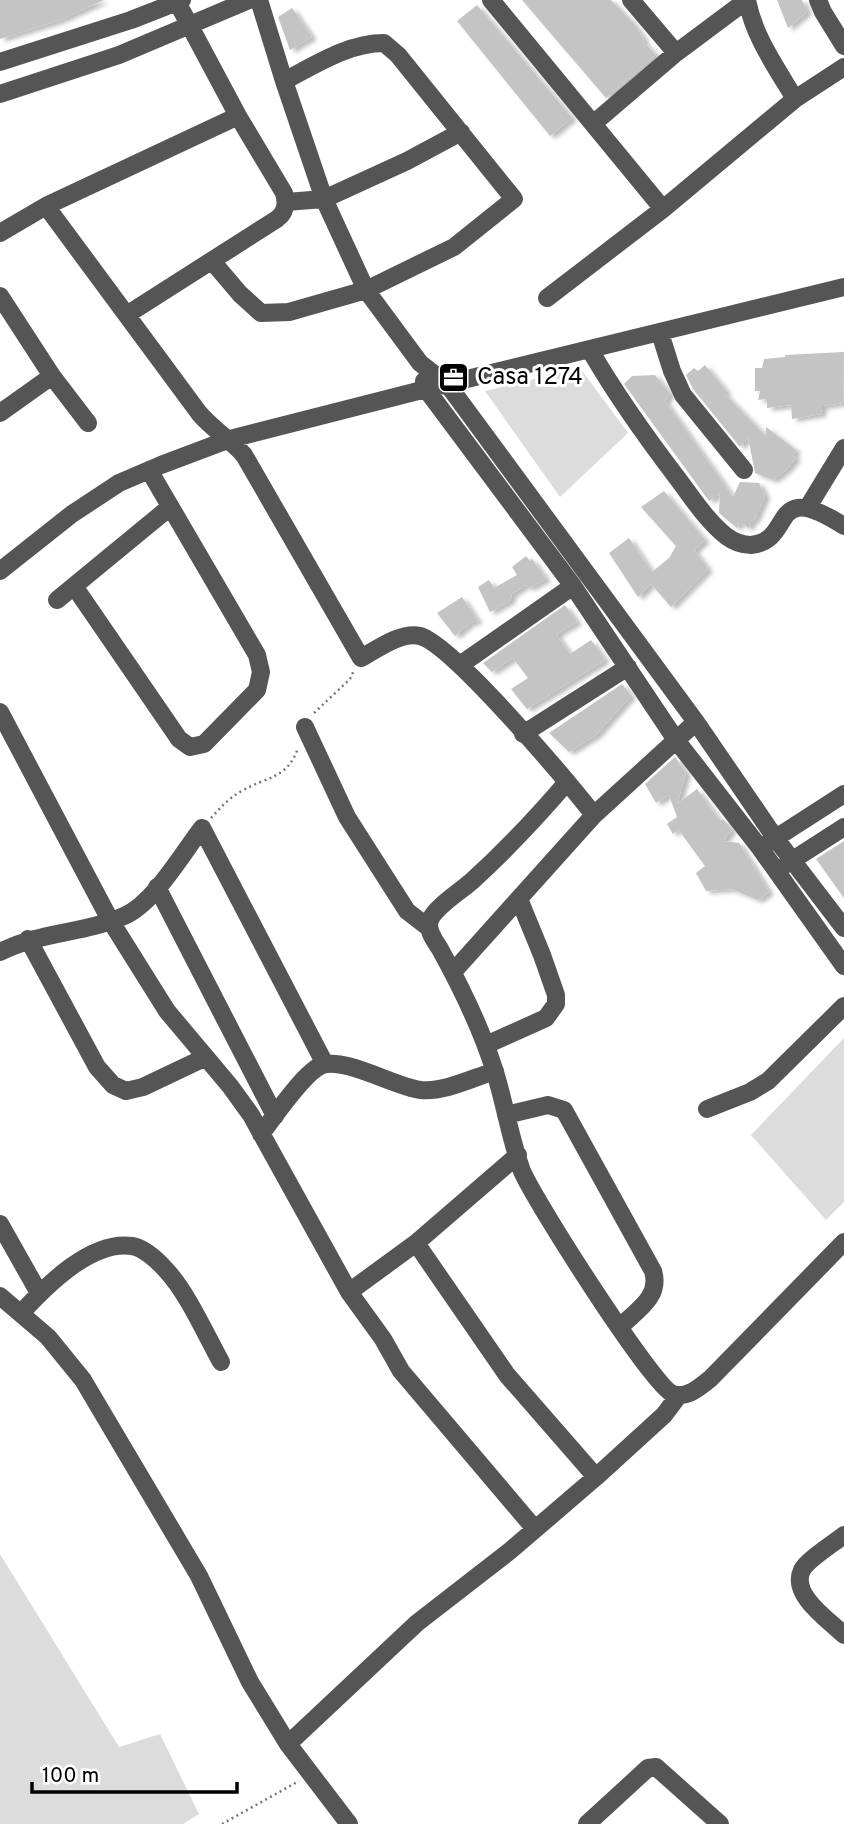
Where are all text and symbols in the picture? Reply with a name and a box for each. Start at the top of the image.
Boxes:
office icon: Casa 1274 [437,361,471,395]
place label: Casa 1274 [477,363,583,393]
scale bar [32,1750,236,1794]
text: 100 m [42,1763,99,1790]

